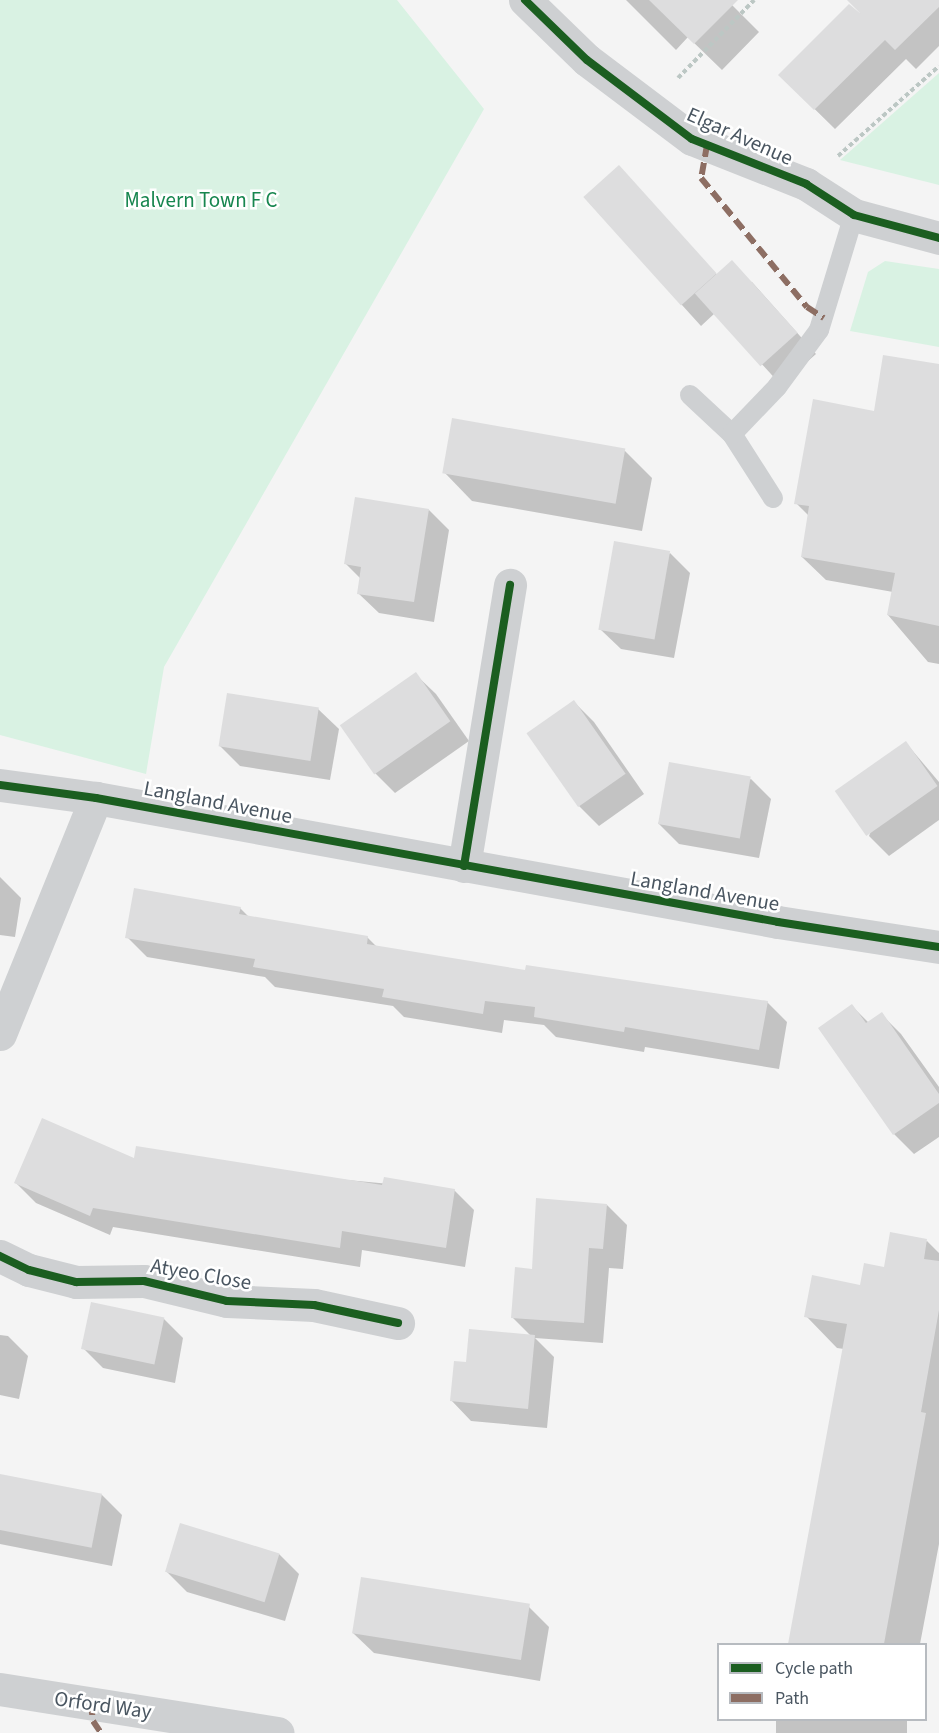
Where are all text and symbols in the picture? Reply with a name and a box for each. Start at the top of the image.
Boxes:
street label: Elgar Avenue [683,101,797,171]
park label: Malvern Town F C [125,187,277,213]
street label: Langland Avenue [142,775,294,829]
street label: Langland Avenue [629,865,781,917]
street label: Atyeo Close [149,1253,253,1295]
legend [717,1643,927,1721]
text: Cycle path [775,1656,853,1681]
street label: Orford Way [53,1686,153,1724]
text: Path [775,1686,809,1711]

